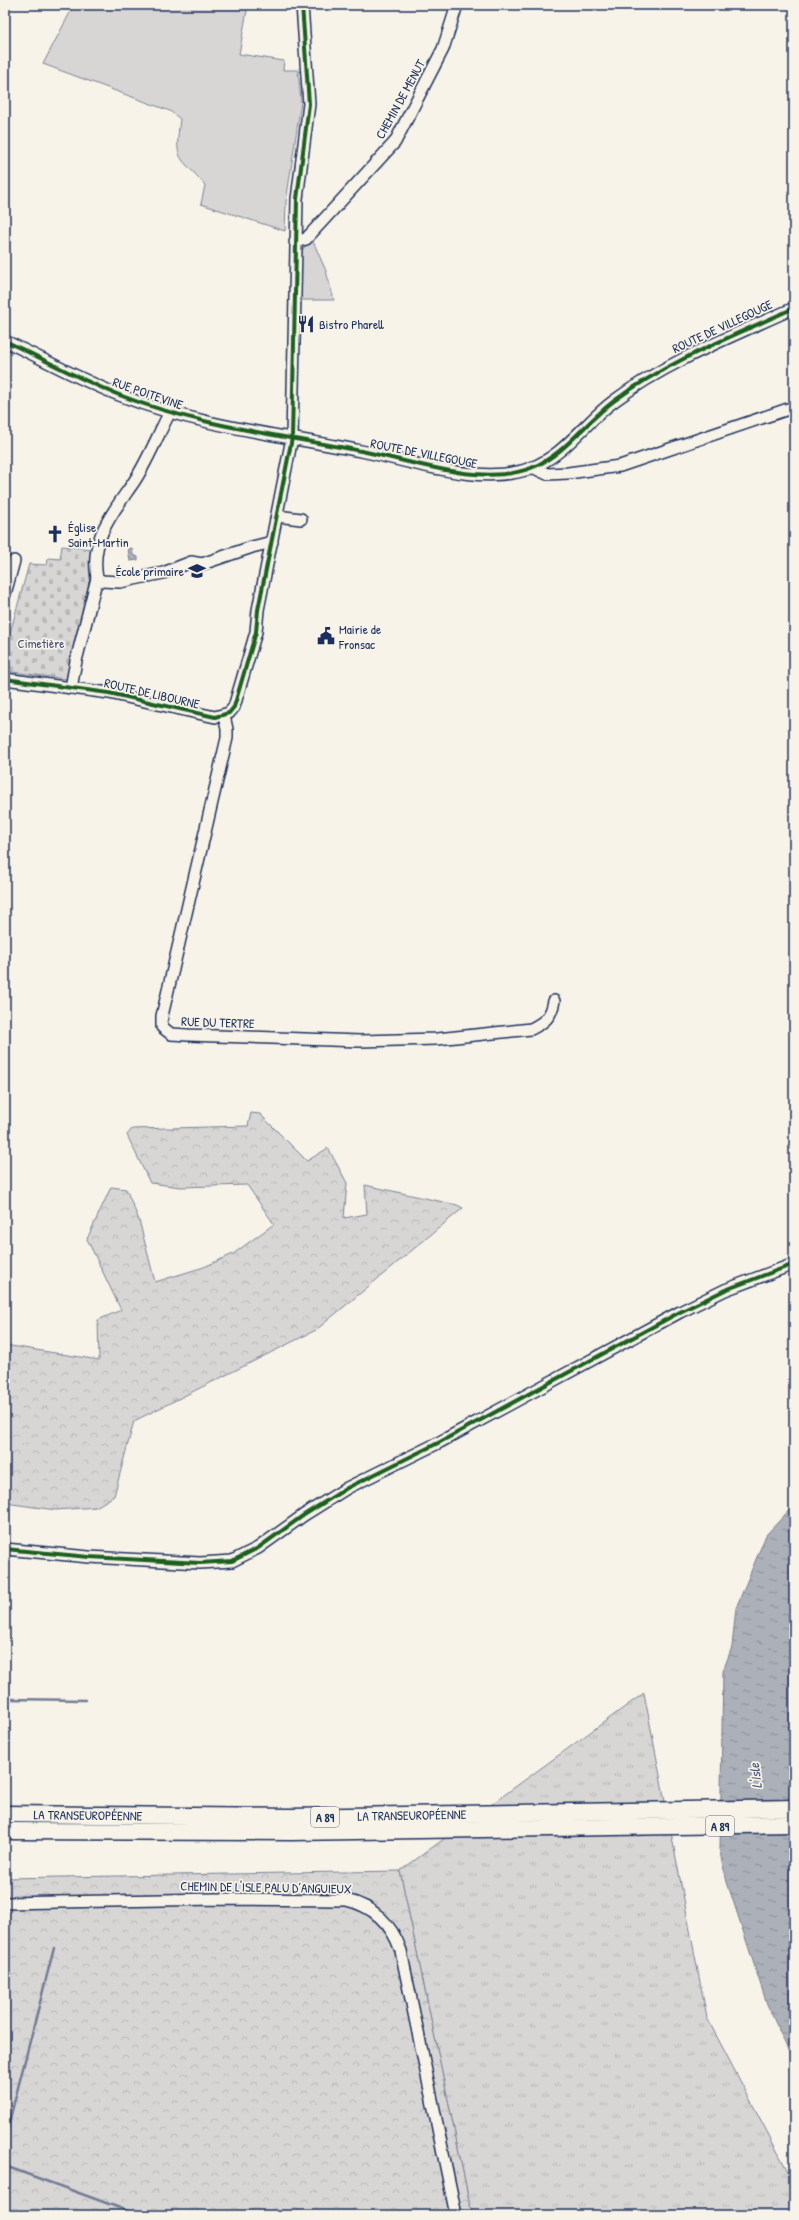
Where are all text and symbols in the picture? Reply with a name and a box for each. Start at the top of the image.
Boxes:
street label: CHEMIN DE MENUT [371,55,430,142]
street label: ROUTE DE VILLEGOUGE [669,295,775,357]
restaurant icon: Bistro Pharell [296,314,316,334]
place label: Bistro Pharell [319,315,384,333]
street label: RUE POITEVINE [110,373,186,414]
street label: ROUTE DE VILLEGOUGE [369,434,479,472]
place label: Église Saint-Martin [68,518,129,551]
church icon: Église Saint-Martin [45,524,65,544]
school or university icon: École primaire [187,561,207,581]
place label: École primaire [116,562,184,580]
place label: Mairie de Fronsac [338,620,381,653]
public building icon: Mairie de Fronsac [316,626,336,646]
park label: Cimetière [18,634,64,652]
street label: ROUTE DE LIBOURNE [103,673,202,713]
street label: RUE DU TERTRE [181,1012,255,1032]
water label: L'Isle [744,1761,766,1790]
street label: LA TRANSEUROPÉENNE [33,1805,143,1824]
street label: LA TRANSEUROPÉENNE [357,1805,467,1825]
road number: A 89 [311,1807,339,1827]
road number: A 89 [706,1816,734,1836]
street label: CHEMIN DE L'ISLE PALU D’ANGUIEUX [180,1877,352,1897]

